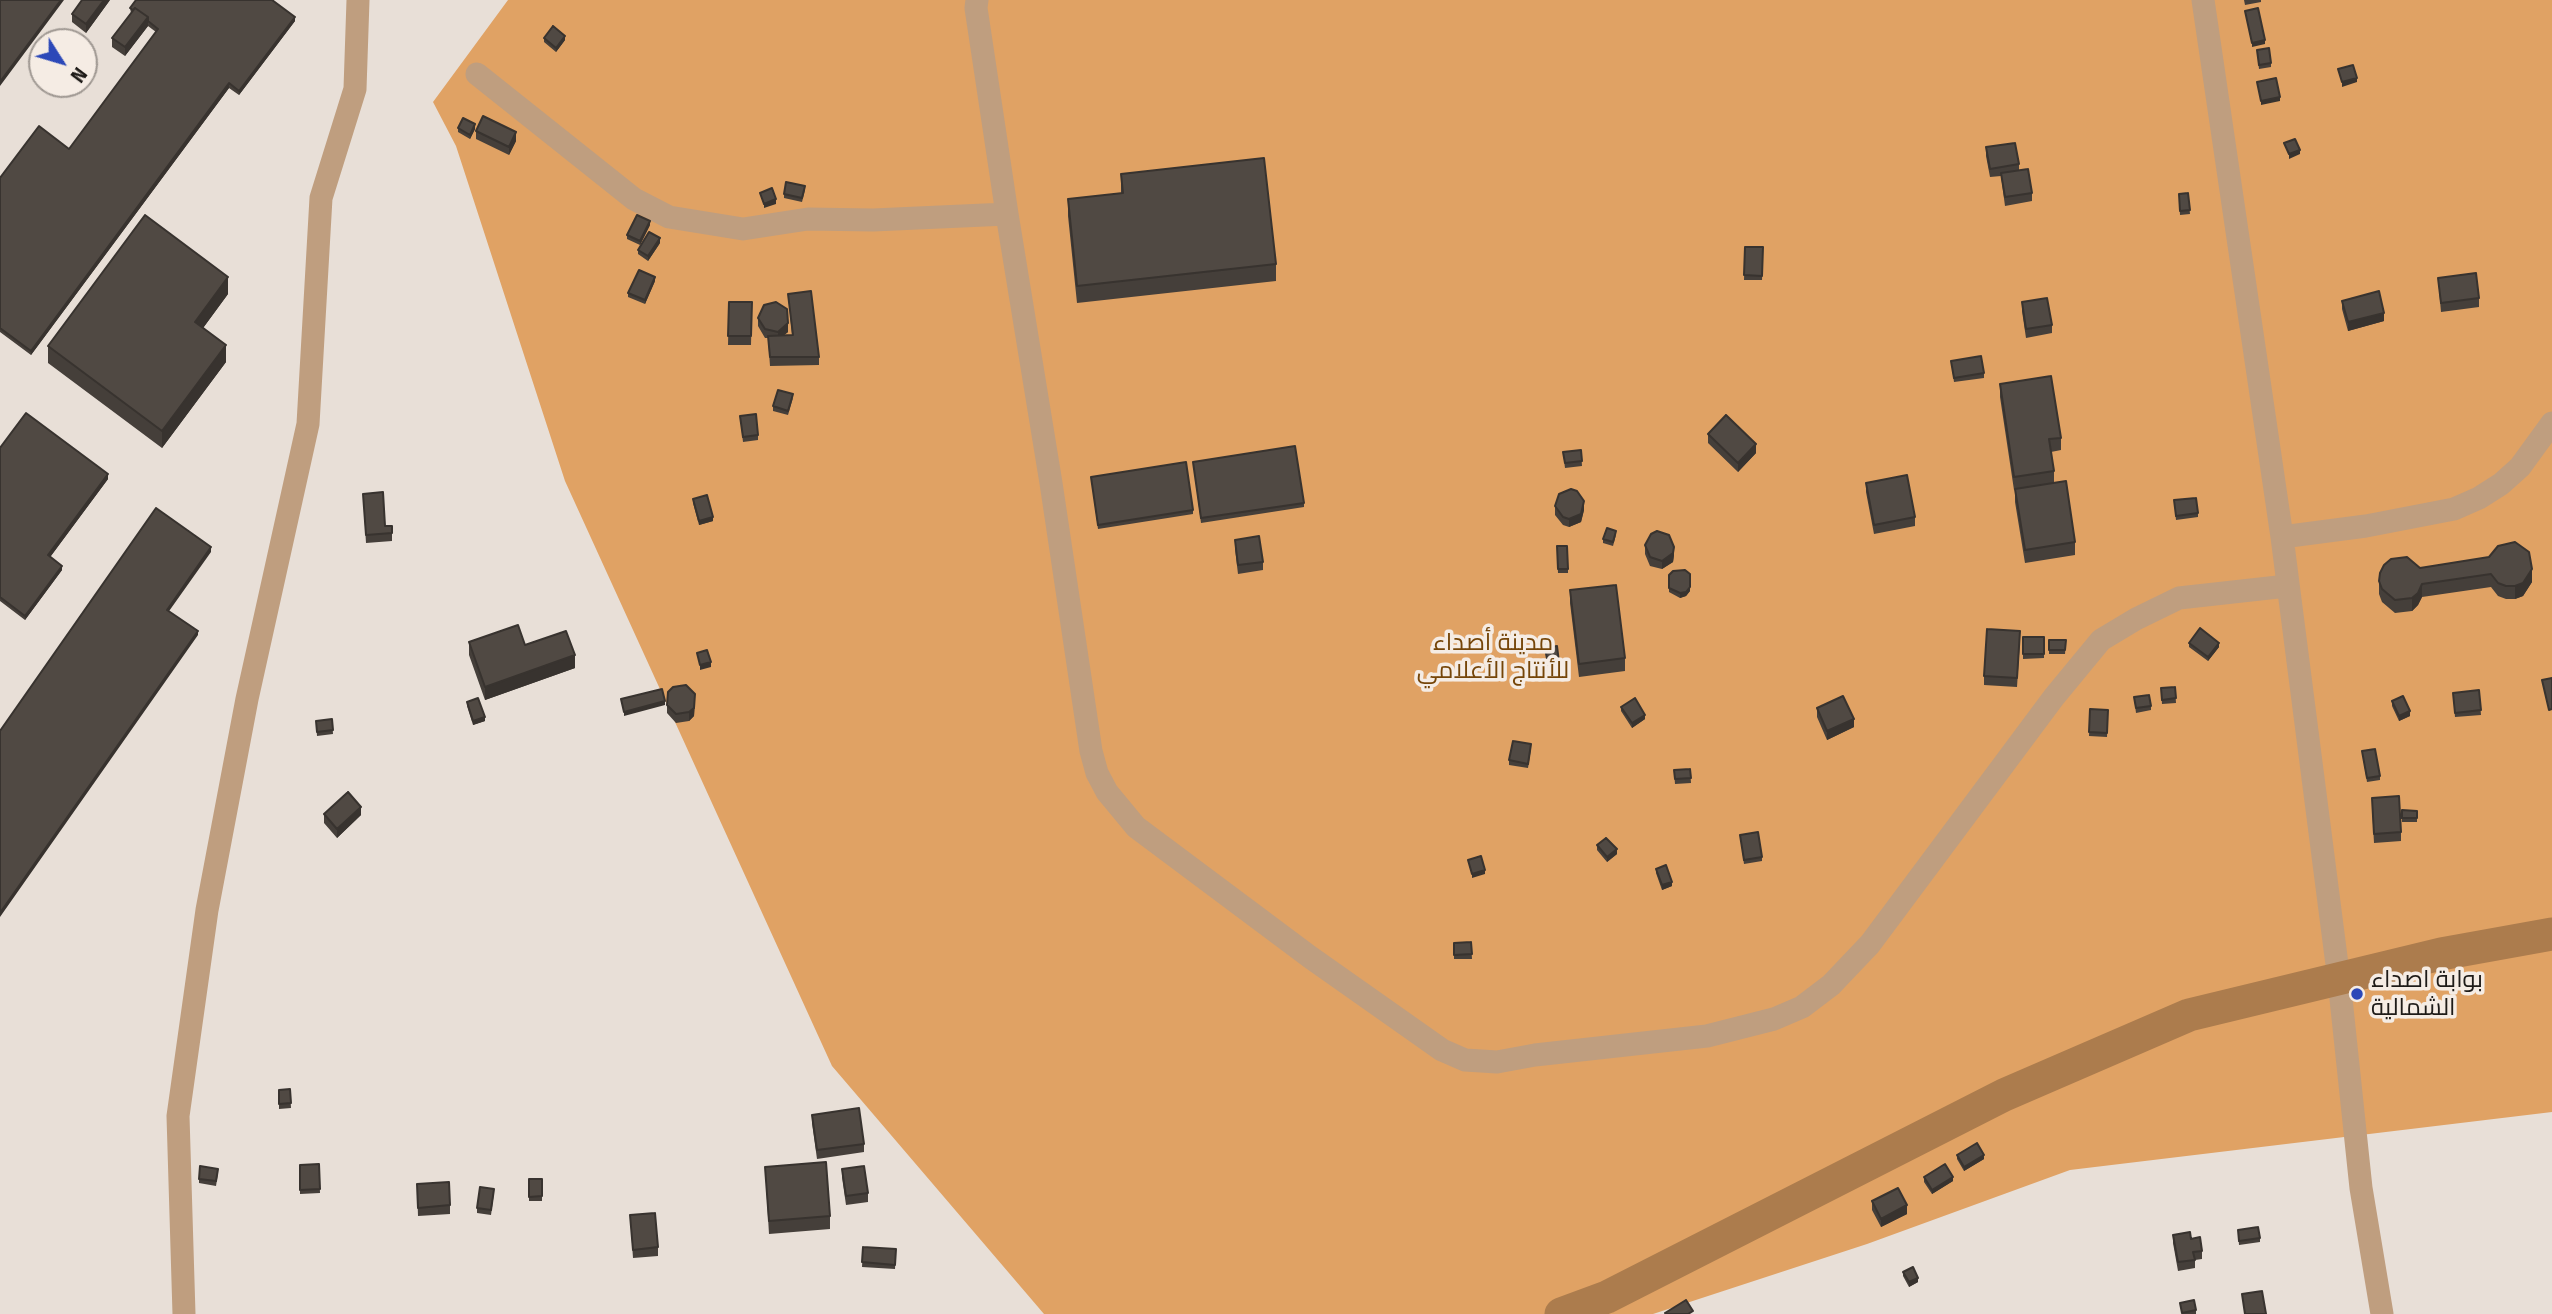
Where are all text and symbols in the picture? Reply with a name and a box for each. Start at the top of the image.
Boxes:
north arrow [28,28,98,98]
text: N [66,63,92,87]
park label: مدينة أصداء للأنتاج الأعلامي [1417,629,1569,685]
place label: بوابة اصداء الشمالية [2371,966,2483,1022]
marker: بوابة اصداء الشمالية [2349,986,2365,1002]

